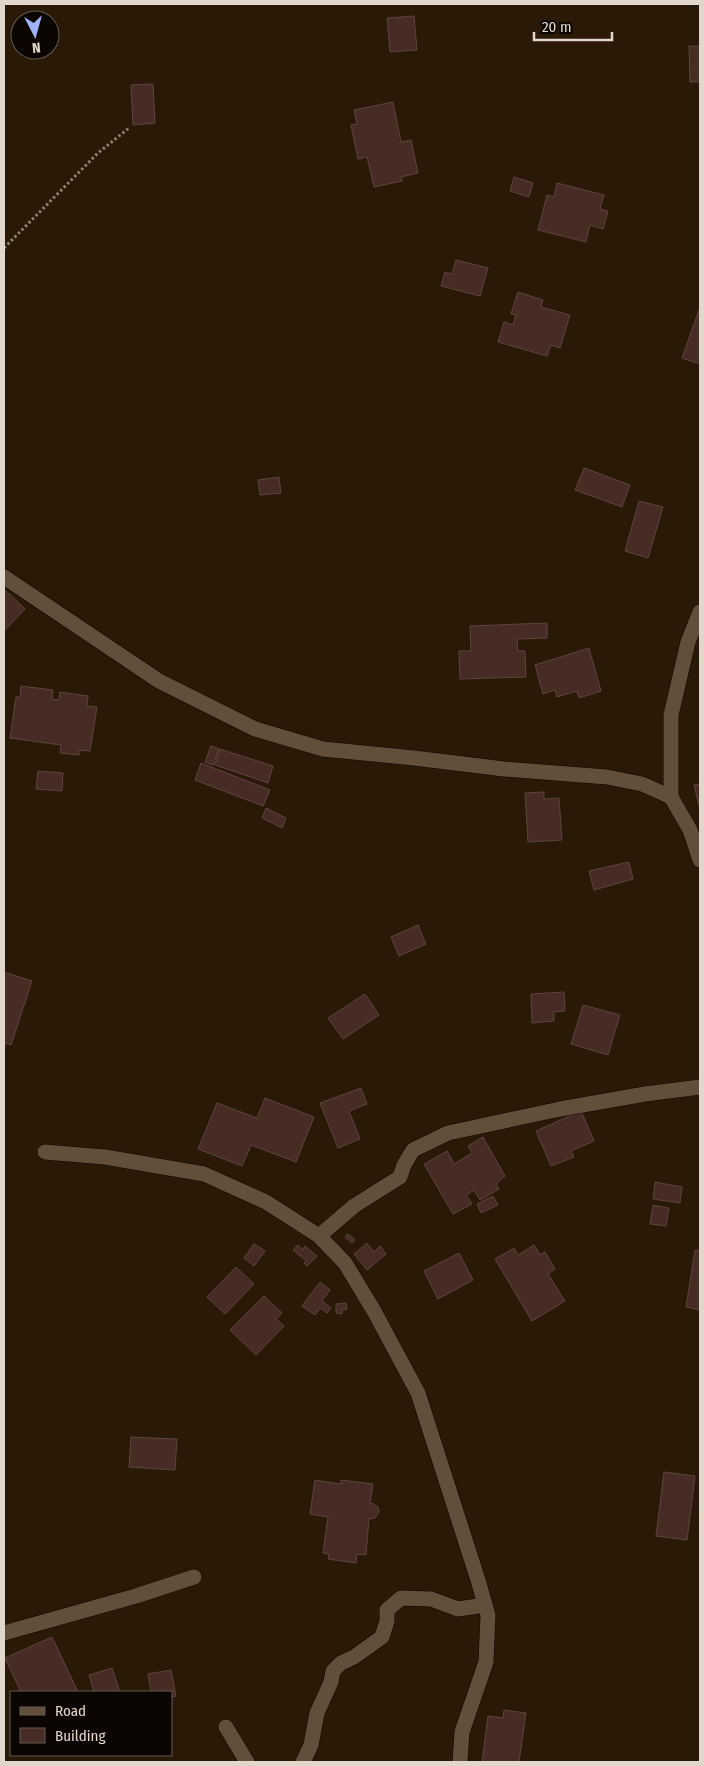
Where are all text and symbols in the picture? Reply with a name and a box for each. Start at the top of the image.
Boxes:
north arrow [10,10,60,60]
scale bar [534,10,612,42]
text: 20 m [542,18,572,36]
text: N [31,39,41,56]
legend [10,1691,172,1756]
text: Road [55,1702,86,1720]
text: Building [55,1727,106,1745]

